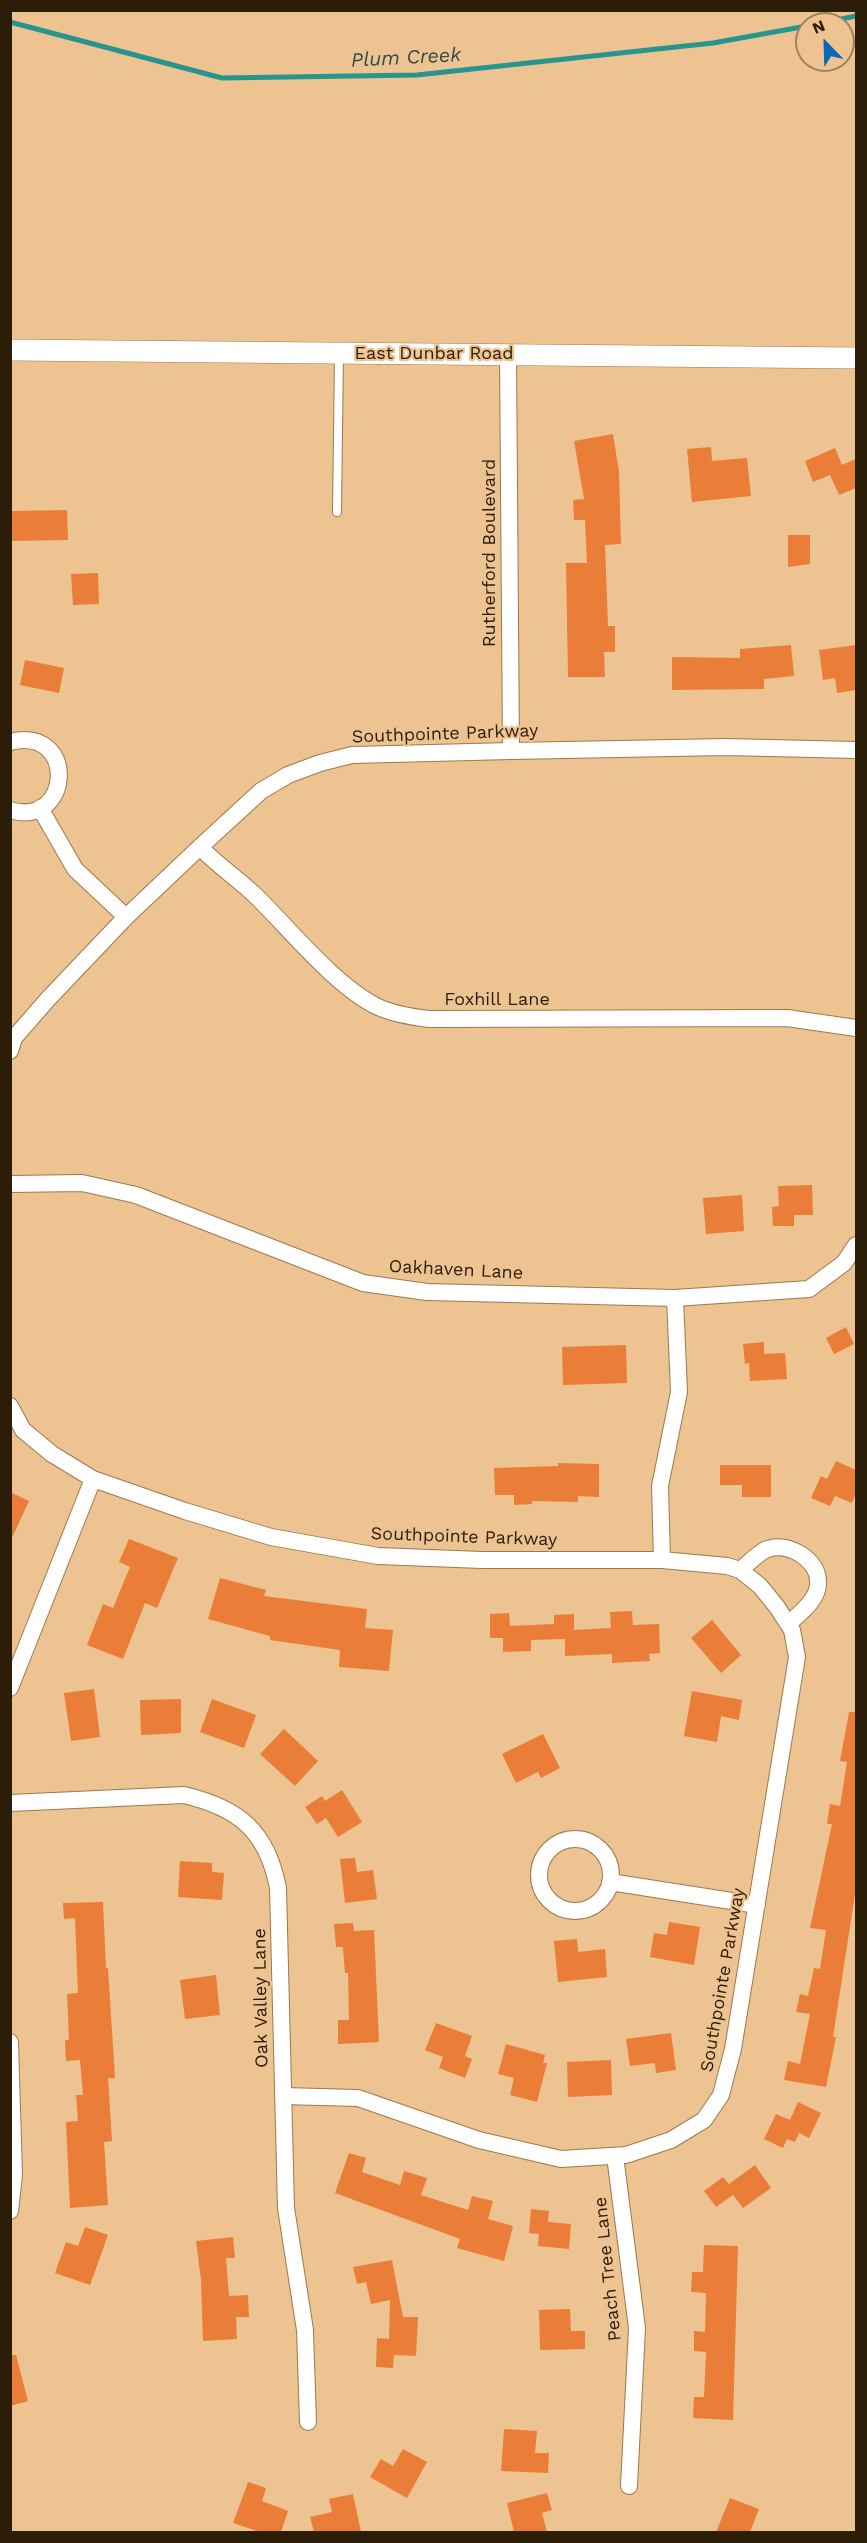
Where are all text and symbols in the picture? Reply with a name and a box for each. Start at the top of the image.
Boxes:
north arrow [795,12,855,72]
text: N [809,16,828,38]
water label: Plum Creek [350,43,462,73]
street label: East Dunbar Road [355,343,513,365]
street label: Rutherford Boulevard [479,459,501,647]
street label: Southpointe Parkway [351,720,539,748]
street label: Foxhill Lane [444,989,550,1011]
street label: Oakhaven Lane [388,1256,524,1284]
street label: Southpointe Parkway [370,1523,558,1551]
street label: Southpointe Parkway [696,1886,750,2074]
street label: Oak Valley Lane [249,1928,273,2068]
street label: Peach Tree Lane [590,2196,626,2342]

